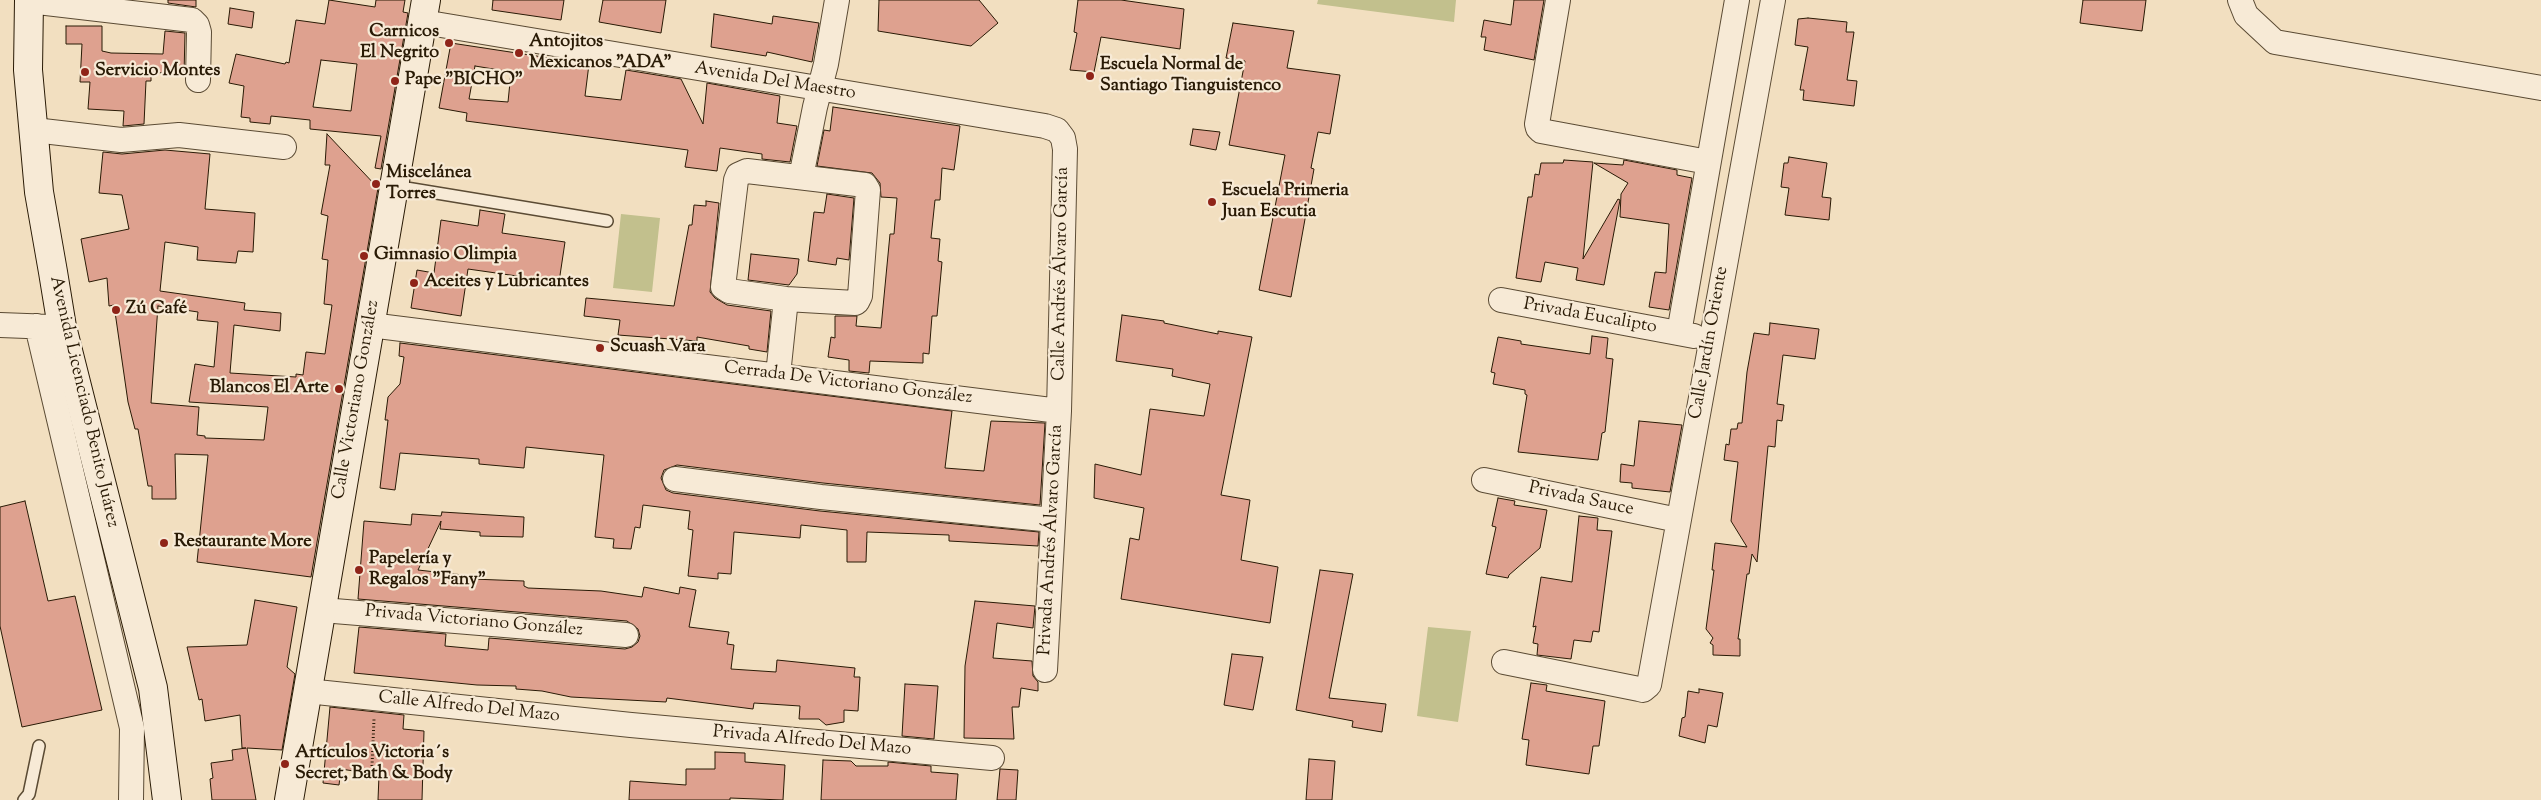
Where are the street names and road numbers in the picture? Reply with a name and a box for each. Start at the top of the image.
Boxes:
street label: Avenida Del Maestro [693,59,857,105]
street label: Calle Andrés Álvaro García [1049,167,1075,381]
street label: Calle Jardín Oriente [1686,265,1734,421]
street label: Avenida Licenciado Benito Juárez [44,274,122,530]
street label: Privada Eucalipto [1522,295,1658,339]
street label: Calle Victoriano González [329,299,385,501]
street label: Cerrada De Victoriano González [723,358,973,410]
street label: Privada Andrés Álvaro García [1035,424,1069,656]
street label: Privada Sauce [1526,478,1636,522]
street label: Privada Victoriano González [364,602,584,642]
street label: Calle Alfredo Del Mazo [377,688,561,728]
street label: Privada Alfredo Del Mazo [712,723,912,761]

